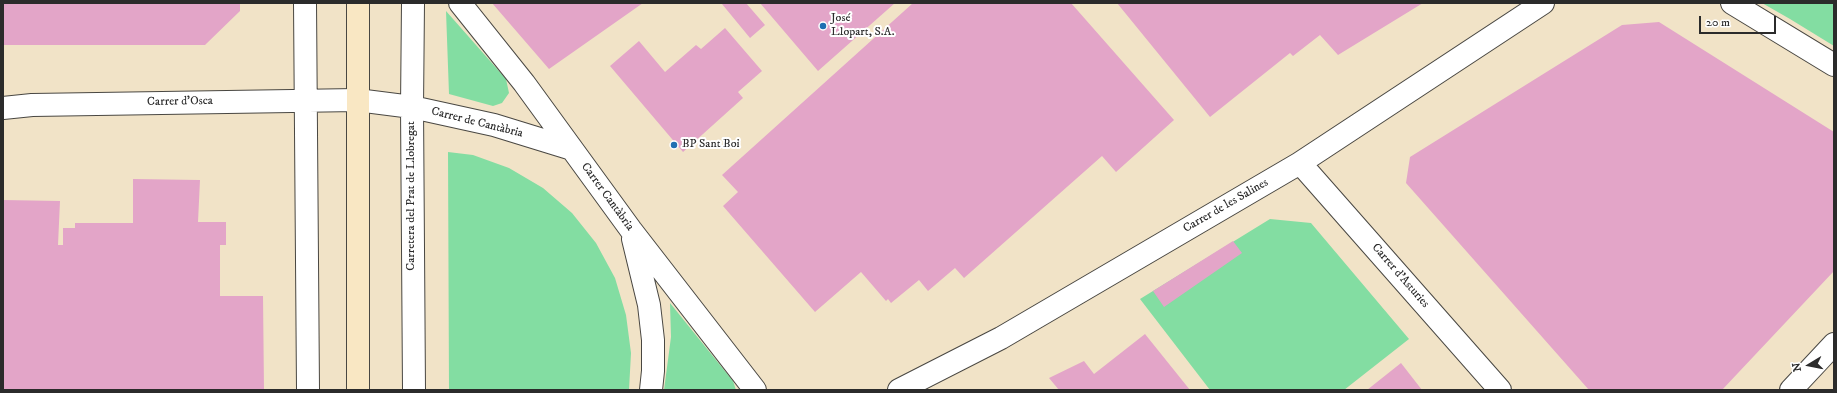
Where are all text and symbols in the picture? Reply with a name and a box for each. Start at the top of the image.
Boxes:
scale bar [1701,8,1778,34]
place label: José Llopart, S.A. [831,12,894,40]
text: 20 m [1706,15,1730,30]
marker: José Llopart, S.A. [818,21,828,31]
street label: Carrer d'Osca [147,94,213,110]
street label: Carrer de Cantàbria [430,105,524,141]
street label: Carretera del Prat de Llobregat [405,121,419,271]
place label: BP Sant Boi [682,138,740,152]
marker: BP Sant Boi [669,140,679,150]
street label: Carrer Cantàbria [578,160,636,234]
street label: Carrer de les Salines [1181,176,1271,236]
street label: Carrer d'Asturies [1368,241,1432,311]
north arrow [1789,345,1829,385]
text: N [1790,361,1805,373]

